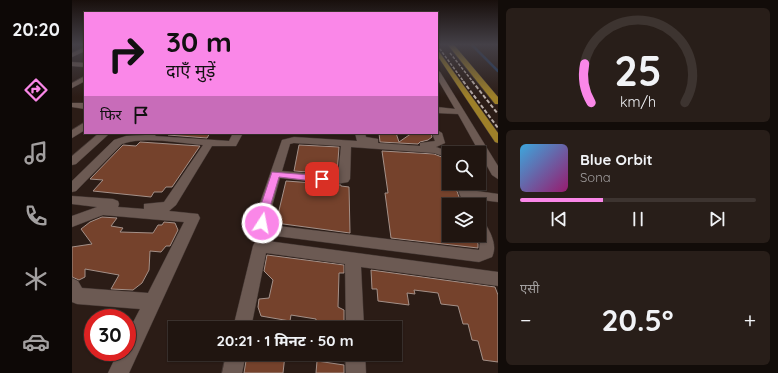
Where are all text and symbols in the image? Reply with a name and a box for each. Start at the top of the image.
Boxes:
text: 20:20 [12,18,60,41]
text: 30 m [166,24,232,59]
icon: right [100,28,152,80]
text: 25 [614,44,662,96]
text: दाएँ मुड़ें [166,59,215,82]
icon: directions [22,76,50,104]
text: km/h [620,92,656,110]
icon: arrive [130,104,152,126]
text: फिर [100,105,122,124]
icon: music [22,139,50,167]
map controls [442,146,486,242]
button: search [442,146,486,190]
text: Blue Orbit [580,150,653,169]
pin [305,162,339,196]
icon: arrive [311,168,333,190]
text: Sona [580,169,611,185]
button: layers [442,198,486,242]
icon: phone [22,202,50,230]
position arrow [241,202,283,244]
icon: previous [548,208,570,230]
icon: pause [627,208,649,230]
icon: next [706,208,728,230]
icon: climate [22,265,50,293]
text: एसी [520,280,539,296]
text: 20.5° [602,301,674,339]
text: − [520,306,531,334]
text: + [744,306,756,334]
speed limit sign: 30 [84,309,136,361]
icon: car [22,328,50,356]
text: 20:21 · 1 मिनट · 50 m [216,331,354,350]

